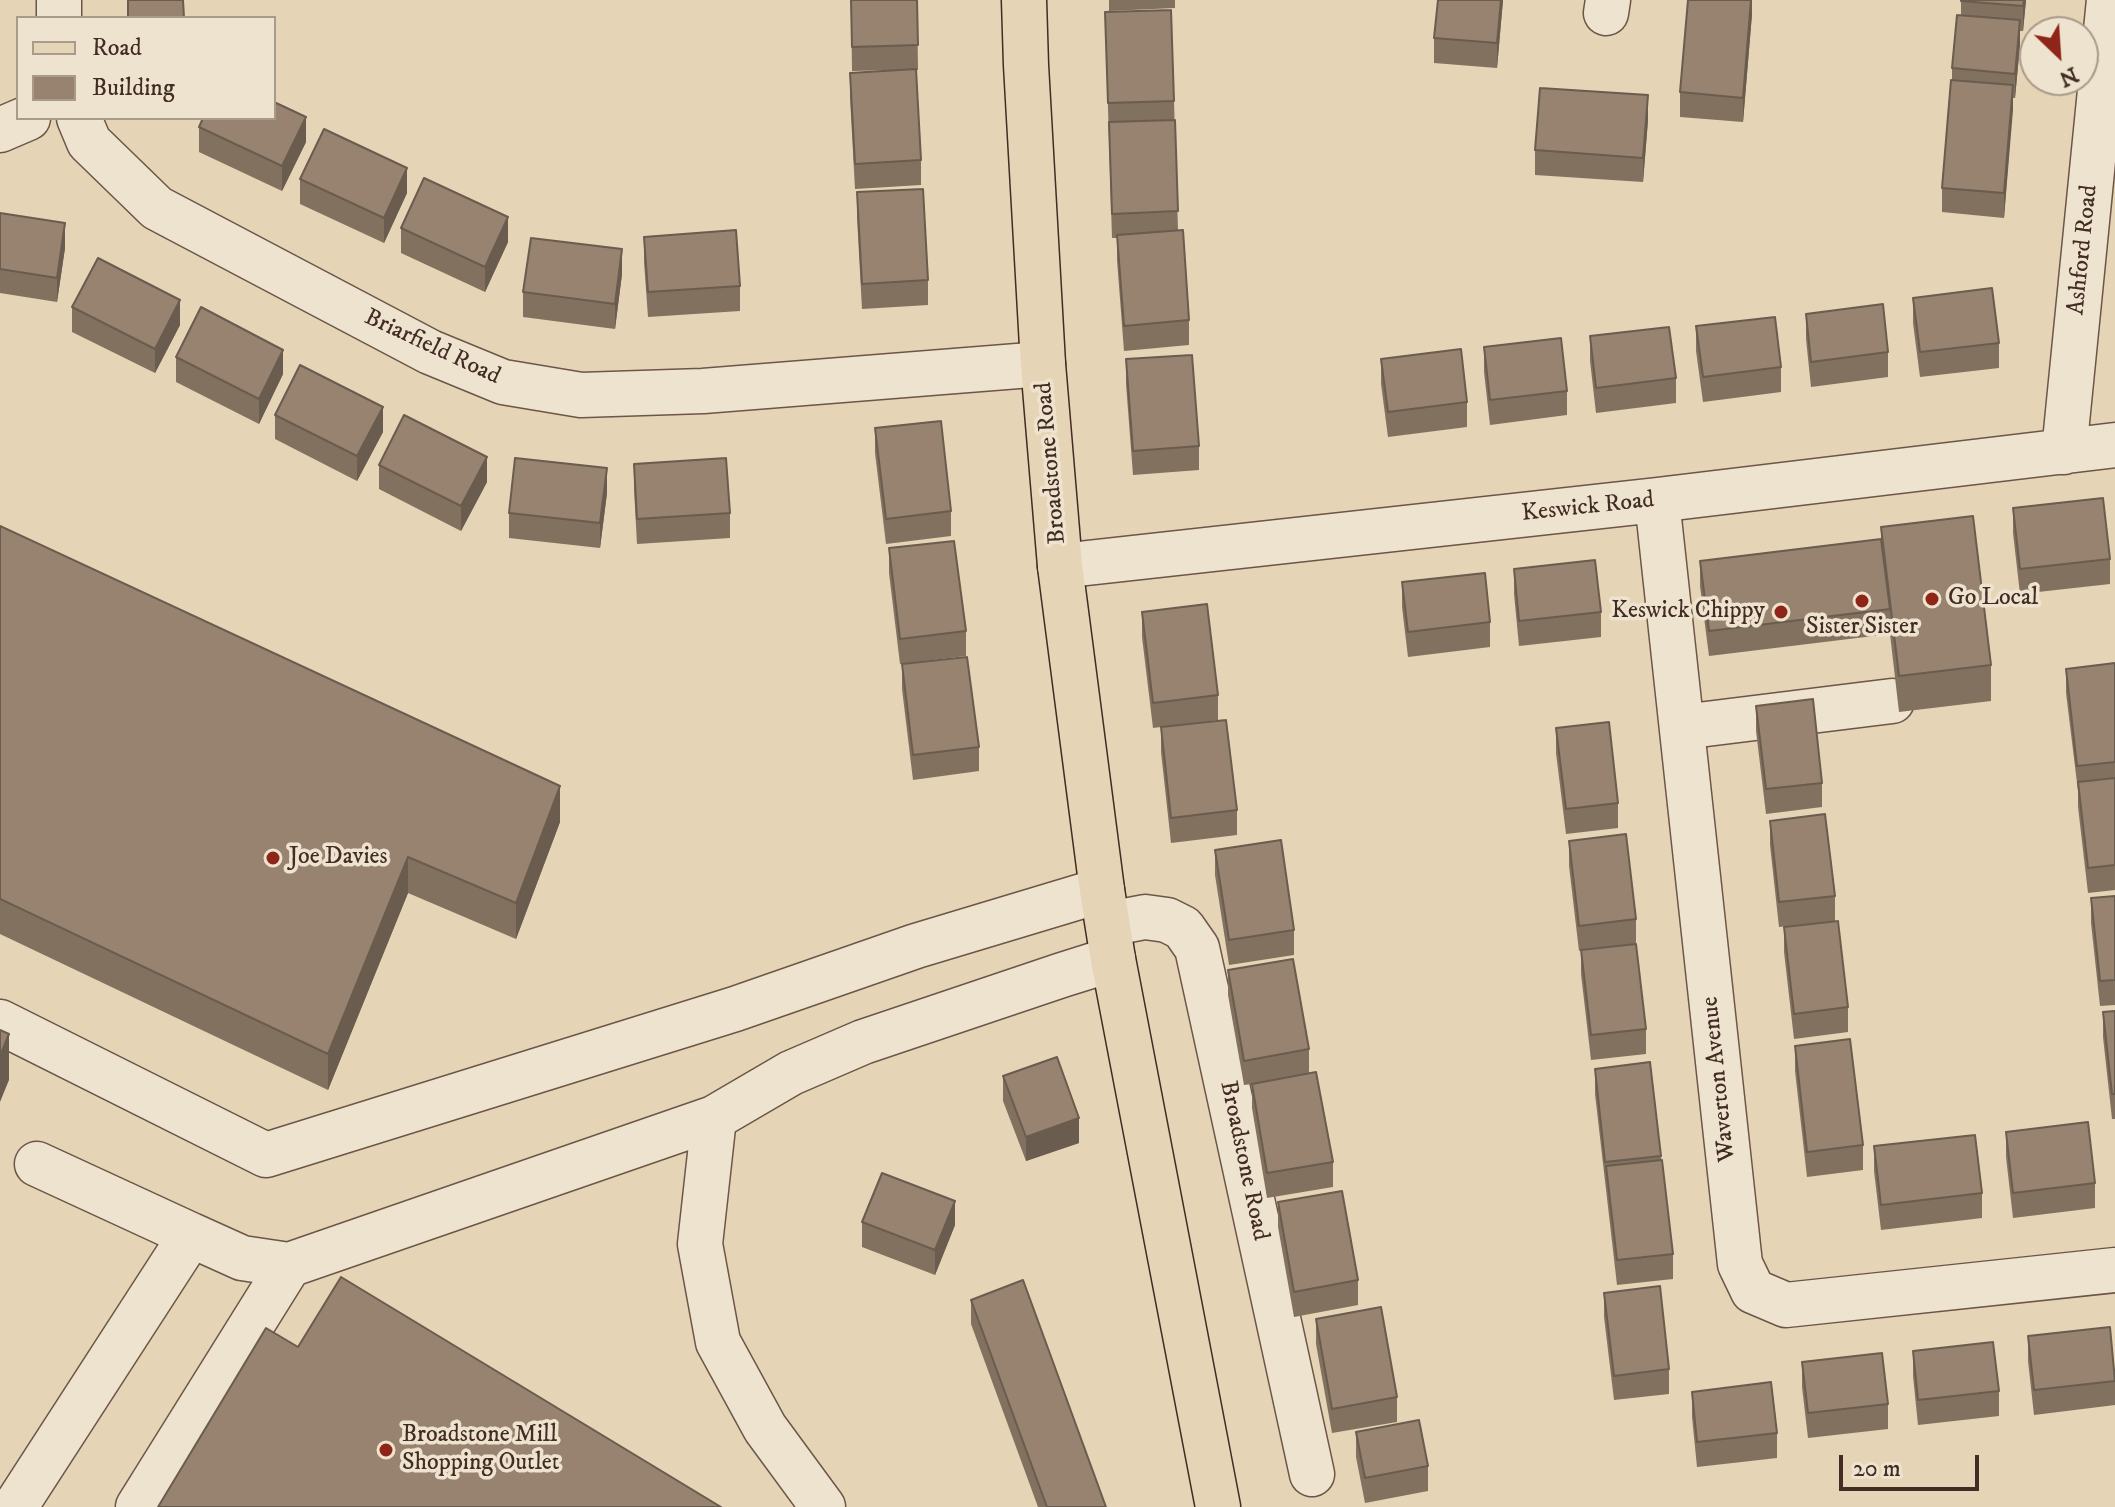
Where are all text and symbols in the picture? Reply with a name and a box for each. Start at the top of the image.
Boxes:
legend [16,16,276,120]
north arrow [2019,16,2099,96]
text: Road [92,33,142,63]
text: N [2055,60,2082,92]
text: Building [92,73,175,103]
street label: Ashford Road [2063,184,2105,316]
street label: Briarfield Road [359,304,505,392]
street label: Broadstone Road [1031,381,1073,545]
street label: Keswick Road [1520,487,1656,529]
place label: Go Local [1948,585,2038,613]
marker: Go Local [1923,590,1941,608]
marker: Sister Sister [1853,592,1871,610]
place label: Keswick Chippy [1611,598,1765,626]
marker: Keswick Chippy [1772,603,1790,621]
place label: Sister Sister [1806,614,1918,642]
place label: Joe Davies [289,844,388,872]
marker: Joe Davies [264,849,282,867]
street label: Waverton Avenue [1697,995,1743,1163]
street label: Broadstone Road [1212,1079,1274,1243]
place label: Broadstone Mill Shopping Outlet [402,1422,559,1478]
scale bar [1843,1439,1983,1489]
marker: Broadstone Mill Shopping Outlet [377,1441,395,1459]
text: 20 m [1853,1454,1901,1484]

